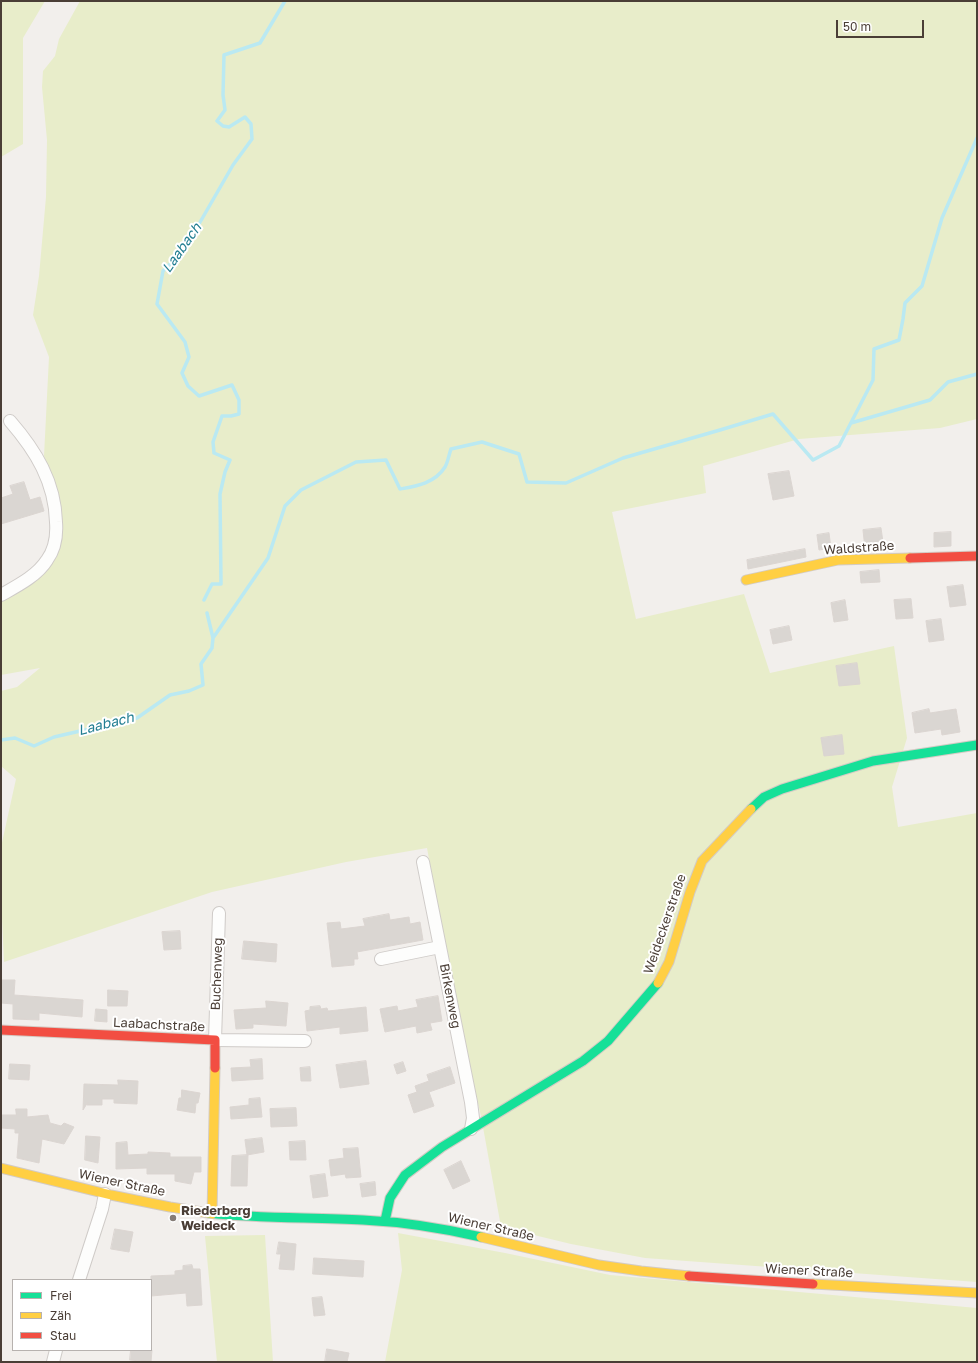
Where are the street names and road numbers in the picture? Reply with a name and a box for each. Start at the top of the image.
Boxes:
street label: Waldstraße [823,538,895,558]
street label: Weideckerstraße [641,872,689,976]
street label: Buchenweg [208,937,226,1011]
street label: Birkenweg [436,962,464,1030]
street label: Laabachstraße [113,1015,205,1035]
street label: Wiener Straße [77,1166,167,1200]
street label: Wiener Straße [446,1210,536,1244]
street label: Wiener Straße [765,1261,853,1281]

